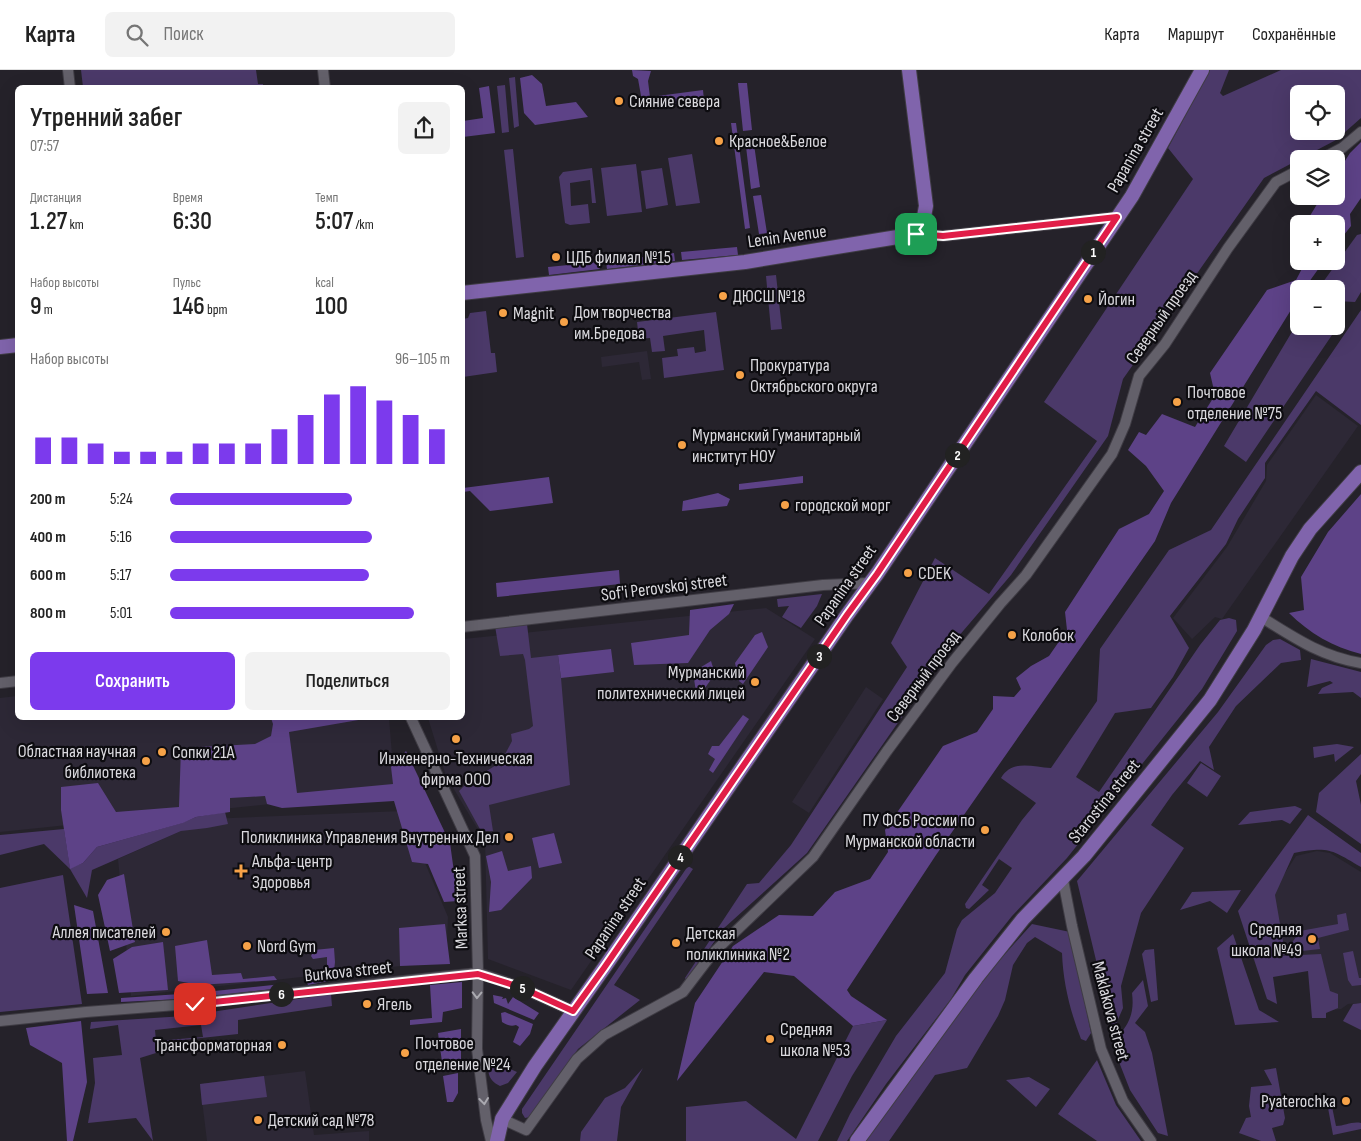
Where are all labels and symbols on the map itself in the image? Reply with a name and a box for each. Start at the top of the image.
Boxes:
place label: Сияние севера [629,91,720,112]
marker: Сияние севера [613,95,625,107]
street label: Papanina street [1103,104,1168,196]
place label: Красное&Белое [729,131,827,152]
marker: Красное&Белое [713,135,725,147]
pin [895,213,937,255]
street label: Lenin Avenue [746,221,828,252]
pin: 1 [1080,240,1106,264]
place label: ЦДБ филиал №15 [566,247,671,268]
marker: ЦДБ филиал №15 [550,251,562,263]
street label: Северный проезд [1122,266,1201,368]
place label: ДЮСШ №18 [733,286,805,307]
place label: Йогин [1098,289,1135,310]
marker: ДЮСШ №18 [717,290,729,302]
marker: Йогин [1082,293,1094,305]
place label: Дом творчества им.Бредова [574,302,671,344]
place label: Magnit [513,303,555,324]
marker: Magnit [497,307,509,319]
marker: Дом творчества им.Бредова [558,316,570,328]
place label: Прокуратура Октябрьского округа [750,355,878,397]
marker: Прокуратура Октябрьского округа [734,369,746,381]
place label: Почтовое отделение №75 [1187,382,1282,424]
marker: Почтовое отделение №75 [1171,396,1183,408]
place label: Мурманский Гуманитарный институт НОУ [692,425,861,467]
marker: Мурманский Гуманитарный институт НОУ [676,439,688,451]
pin: 2 [944,442,970,468]
place label: городской морг [795,495,891,516]
marker: городской морг [779,499,791,511]
street label: Papanina street [810,540,881,630]
place label: CDEK [918,563,952,584]
marker: CDEK [902,567,914,579]
street label: Sof'i Perovskoj street [600,569,729,606]
place label: Колобок [1022,625,1074,646]
street label: Северный проезд [882,626,965,726]
marker: Колобок [1006,629,1018,641]
pin: 3 [806,644,832,668]
place label: Мурманский политехнический лицей [597,662,745,704]
marker: Мурманский политехнический лицей [749,676,761,688]
marker: Инженерно-Техническая фирма ООО [450,733,462,745]
place label: Областная научная библиотека [18,741,136,783]
place label: Сопки 21А [172,742,235,763]
marker: Сопки 21А [156,746,168,758]
place label: Инженерно-Техническая фирма ООО [379,748,533,790]
marker: Областная научная библиотека [140,755,152,767]
street label: Starostina street [1064,755,1145,848]
place label: ПУ ФСБ России по Мурманской области [845,810,975,852]
marker: ПУ ФСБ России по Мурманской области [979,824,991,836]
place label: Поликлиника Управления Внутренних Дел [241,827,499,848]
marker: Поликлиника Управления Внутренних Дел [503,831,515,843]
pin: 4 [668,844,692,870]
place label: Альфа-центр Здоровья [251,851,333,893]
marker: Альфа-центр Здоровья [234,864,248,878]
street label: Marksa street [449,866,472,949]
street label: Papanina street [580,873,651,963]
place label: Средняя школа №49 [1231,919,1302,961]
place label: Аллея писателей [52,922,156,943]
place label: Детская поликлиника №2 [686,923,790,965]
marker: Аллея писателей [160,926,172,938]
marker: Средняя школа №49 [1306,933,1318,945]
place label: Nord Gym [257,936,316,957]
marker: Детская поликлиника №2 [670,937,682,949]
marker: Nord Gym [241,940,253,952]
street label: Burkova street [303,956,393,987]
street label: Maklakova street [1087,959,1134,1064]
pin: 5 [510,976,534,1000]
pin: 6 [268,982,294,1006]
pin [174,983,216,1025]
one-way arrow [472,992,483,1000]
place label: Ягель [377,994,412,1015]
marker: Ягель [361,998,373,1010]
place label: Средняя школа №53 [780,1019,850,1061]
place label: Почтовое отделение №24 [415,1033,511,1075]
marker: Средняя школа №53 [764,1033,776,1045]
place label: Трансформаторная [154,1035,272,1056]
marker: Трансформаторная [276,1039,288,1051]
marker: Почтовое отделение №24 [399,1047,411,1059]
place label: Pyaterochka [1261,1091,1336,1112]
marker: Pyaterochka [1340,1095,1352,1107]
one-way arrow [478,1097,489,1105]
place label: Детский сад №78 [268,1110,375,1131]
marker: Детский сад №78 [252,1114,264,1126]

